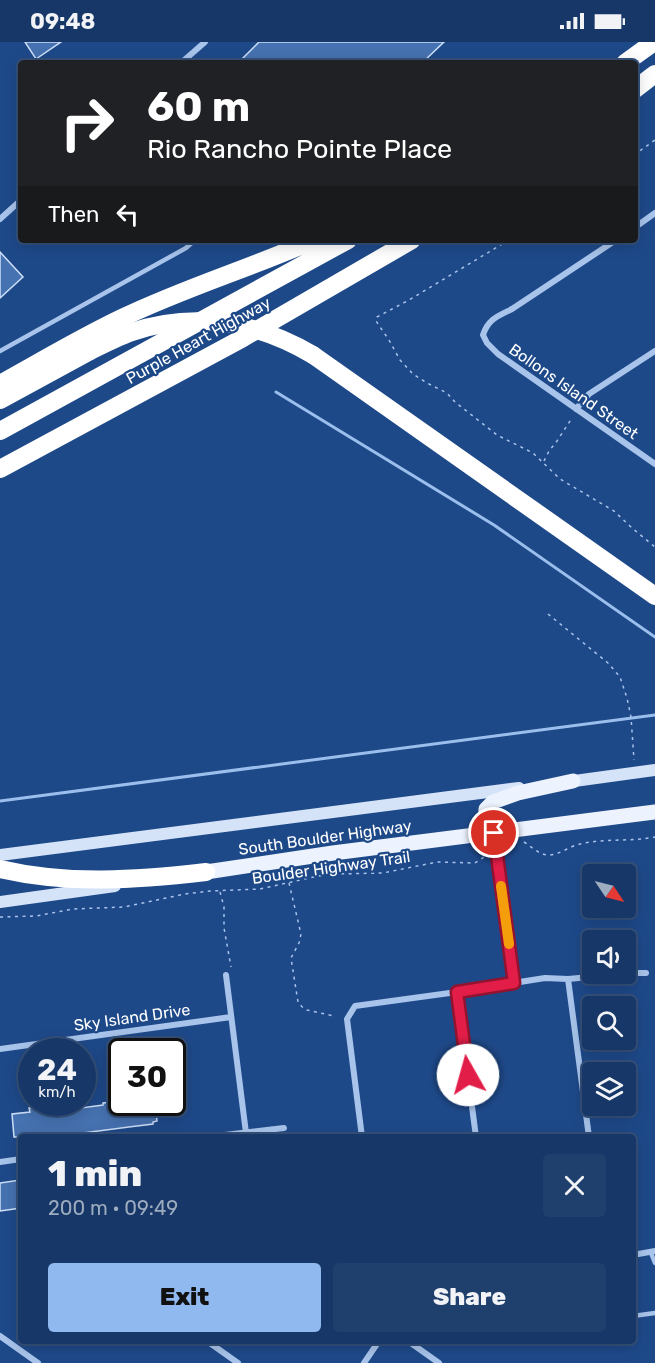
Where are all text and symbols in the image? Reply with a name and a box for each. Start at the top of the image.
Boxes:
text: 09:48 [30,8,95,35]
text: 60 m [147,82,250,132]
icon: right [48,84,126,162]
text: Rio Rancho Pointe Place [147,133,452,165]
icon: left [111,198,144,231]
text: Then [48,201,99,228]
street label: Purple Heart Highway [123,293,274,388]
street label: Bollons Island Street [505,340,642,443]
pin [468,807,519,858]
street label: South Boulder Highway [237,816,413,859]
icon: arrive [477,816,510,849]
street label: Boulder Highway Trail [251,847,411,888]
north arrow [582,864,636,918]
map controls [582,864,636,1116]
button: sound [582,930,636,984]
button: search [582,996,636,1050]
street label: Sky Island Drive [73,1000,192,1035]
speed limit sign: 30 [108,1038,186,1116]
position arrow [436,1043,500,1107]
text: 24 [37,1052,77,1088]
button: layers [582,1062,636,1116]
text: km/h [38,1083,76,1101]
text: 1 min [48,1152,142,1195]
button: close [543,1154,606,1217]
text: 200 m · 09:49 [48,1196,178,1220]
button: Exit [48,1263,321,1332]
button: Share [333,1263,606,1332]

